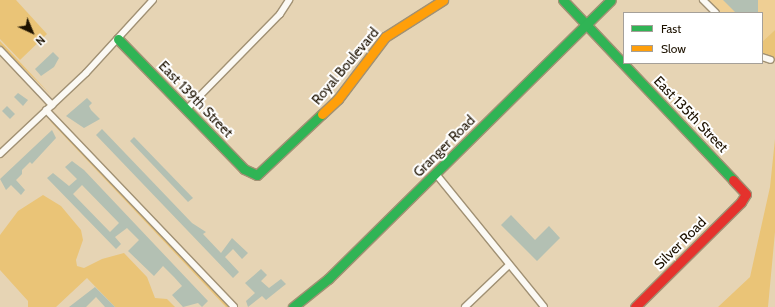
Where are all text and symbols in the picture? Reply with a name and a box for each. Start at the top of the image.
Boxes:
north arrow [12,12,52,52]
legend [623,12,763,64]
text: Fast [661,21,681,36]
street label: Royal Boulevard [308,24,382,108]
text: N [33,33,48,48]
text: Slow [661,41,686,56]
street label: East 139th Street [155,57,237,141]
street label: East 135th Street [650,72,732,156]
street label: Granger Road [410,112,478,180]
street label: Silver Road [651,214,709,272]

